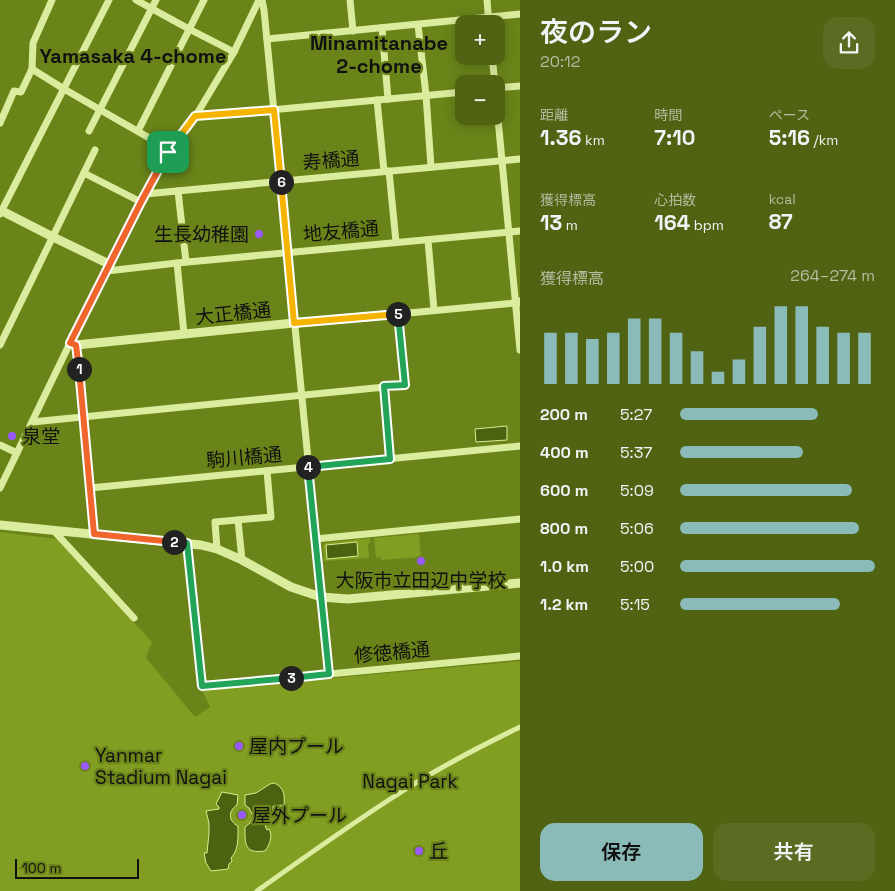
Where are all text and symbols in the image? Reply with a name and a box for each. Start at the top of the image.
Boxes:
text: 夜のラン [540,14,652,50]
map controls [455,15,505,125]
button: + [455,15,505,65]
button: share [823,17,875,69]
district label: Minamitanabe 2-chome [310,30,448,79]
district label: Yamasaka 4-chome [40,43,226,69]
text: 20:12 [540,51,580,72]
button: − [455,75,505,125]
text: 距離 [540,106,568,124]
text: 時間 [654,106,682,124]
text: ペース [769,106,810,124]
text: 1.36 [540,124,582,151]
text: 7:10 [654,124,695,151]
text: 5:16 [769,124,810,151]
pin [147,131,189,173]
text: km [582,131,605,149]
text: /km [810,131,838,149]
icon: arrive [154,138,182,166]
street label: 寿橋通 [302,146,361,175]
pin: 6 [268,170,294,194]
text: 6 [277,173,286,191]
text: kcal [769,190,796,208]
text: 獲得標高 [540,191,596,209]
text: 心拍数 [654,191,696,209]
text: 87 [769,208,793,235]
text: 13 [540,209,562,236]
text: 164 [654,209,690,236]
street label: 地友橋通 [302,216,380,247]
text: m [562,216,578,234]
text: bpm [690,216,724,234]
place label: 生長幼稚園 [154,222,249,247]
marker: 生長幼稚園 [253,228,265,240]
text: 264–274 m [790,265,875,286]
text: 獲得標高 [540,268,604,289]
street label: 大正橋通 [194,297,272,330]
pin: 5 [386,302,410,326]
text: 5 [394,305,403,323]
pin: 1 [66,356,92,382]
text: 1 [76,360,83,378]
text: 200 m [540,404,588,425]
text: 5:27 [620,404,652,425]
place label: 泉堂 [22,424,60,449]
marker: 泉堂 [6,430,18,442]
street label: 駒川橋通 [205,442,283,473]
text: 400 m [540,442,589,463]
text: 5:37 [620,442,652,463]
pin: 4 [296,454,320,480]
text: 4 [304,458,313,476]
text: 600 m [540,480,588,501]
text: 5:09 [620,480,654,501]
text: 800 m [540,518,588,539]
text: 5:06 [620,518,654,539]
pin: 2 [162,530,186,554]
text: 2 [170,533,179,551]
marker: 大阪市立田辺中学校 [415,555,427,567]
text: 1.0 km [540,556,589,577]
text: 5:00 [620,556,654,577]
place label: 大阪市立田辺中学校 [335,568,507,593]
text: 1.2 km [540,594,588,615]
text: 5:15 [620,594,650,615]
street label: 修徳橋通 [353,637,431,668]
pin: 3 [278,666,304,690]
text: 3 [287,669,296,687]
place label: 屋内プール [249,734,344,759]
marker: 屋内プール [233,740,245,752]
place label: Yanmar Stadium Nagai [95,743,227,790]
marker: Yanmar Stadium Nagai [79,760,91,772]
park label: Nagai Park [362,769,458,794]
place label: 屋外プール [252,803,347,828]
marker: 屋外プール [236,809,248,821]
button: 保存 [540,823,703,881]
button: 共有 [713,823,875,881]
place label: 丘 [429,839,448,864]
marker: 丘 [413,845,425,857]
scale bar [15,856,139,879]
text: 100 m [22,859,61,877]

